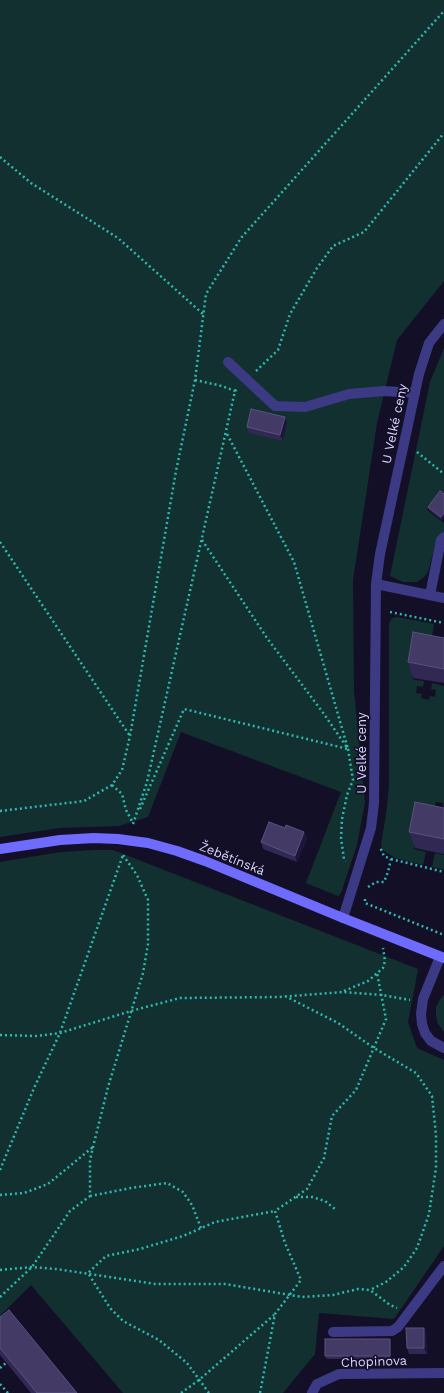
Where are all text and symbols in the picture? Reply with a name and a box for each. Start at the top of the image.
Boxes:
street label: U Velké ceny [379,383,411,465]
street label: U Velké ceny [354,712,370,794]
street label: Žebětínská [197,839,267,879]
street label: Chopinova [341,1353,407,1371]

